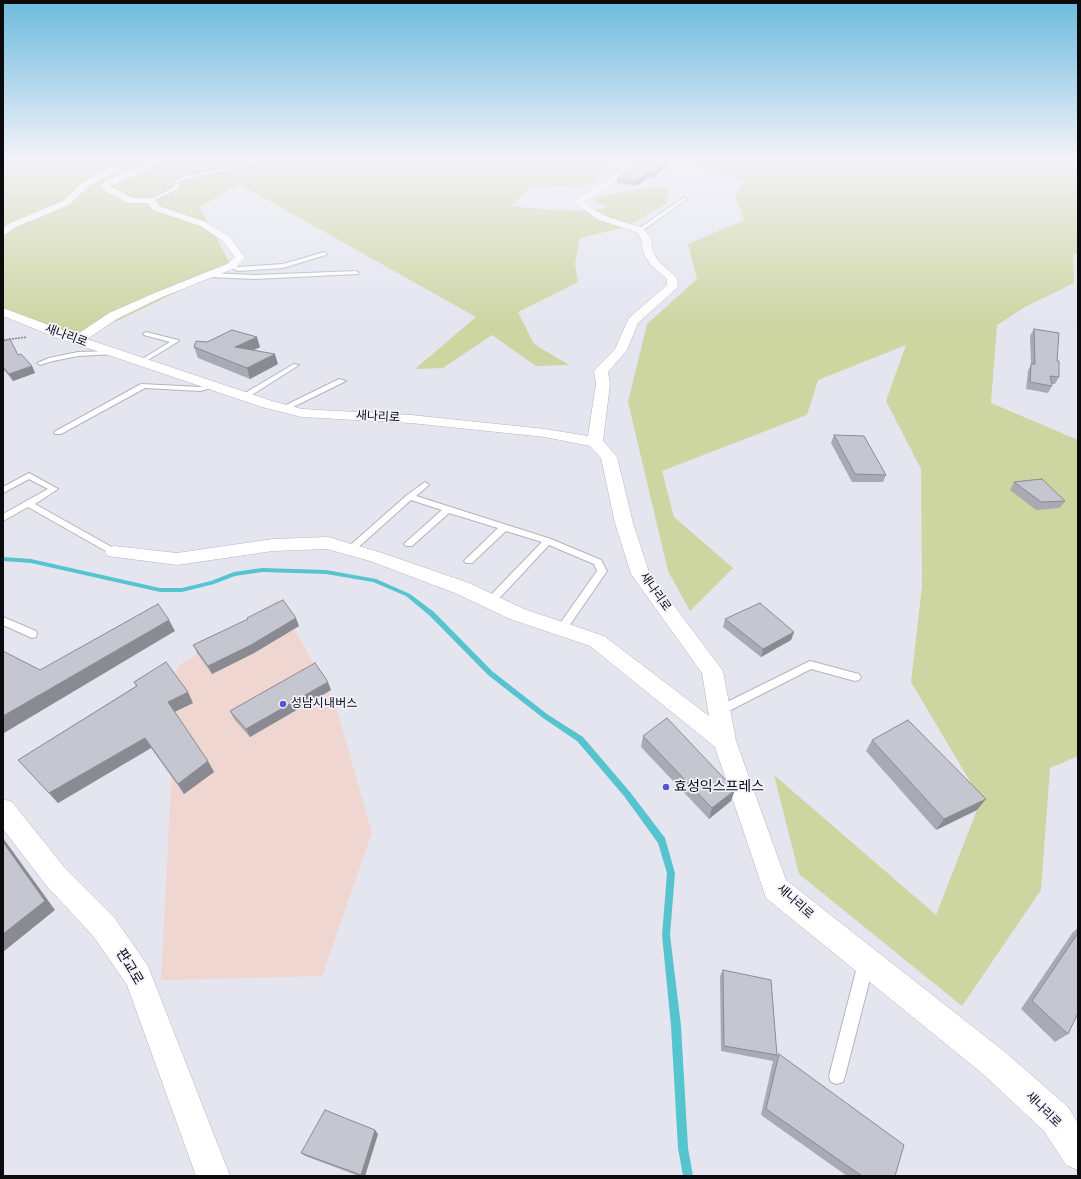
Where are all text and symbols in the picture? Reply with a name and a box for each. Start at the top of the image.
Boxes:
street label: 새나리로 [43,322,89,350]
street label: 새나리로 [356,409,400,425]
street label: 새나리로 [636,570,674,614]
place label: 성남시내버스 [291,697,357,711]
marker: 성남시내버스 [278,699,288,709]
place label: 효성익스프레스 [674,779,764,795]
marker: 효성익스프레스 [661,782,671,792]
street label: 새나리로 [774,882,816,922]
street label: 판교로 [112,946,146,988]
street label: 새나리로 [1022,1089,1064,1131]

